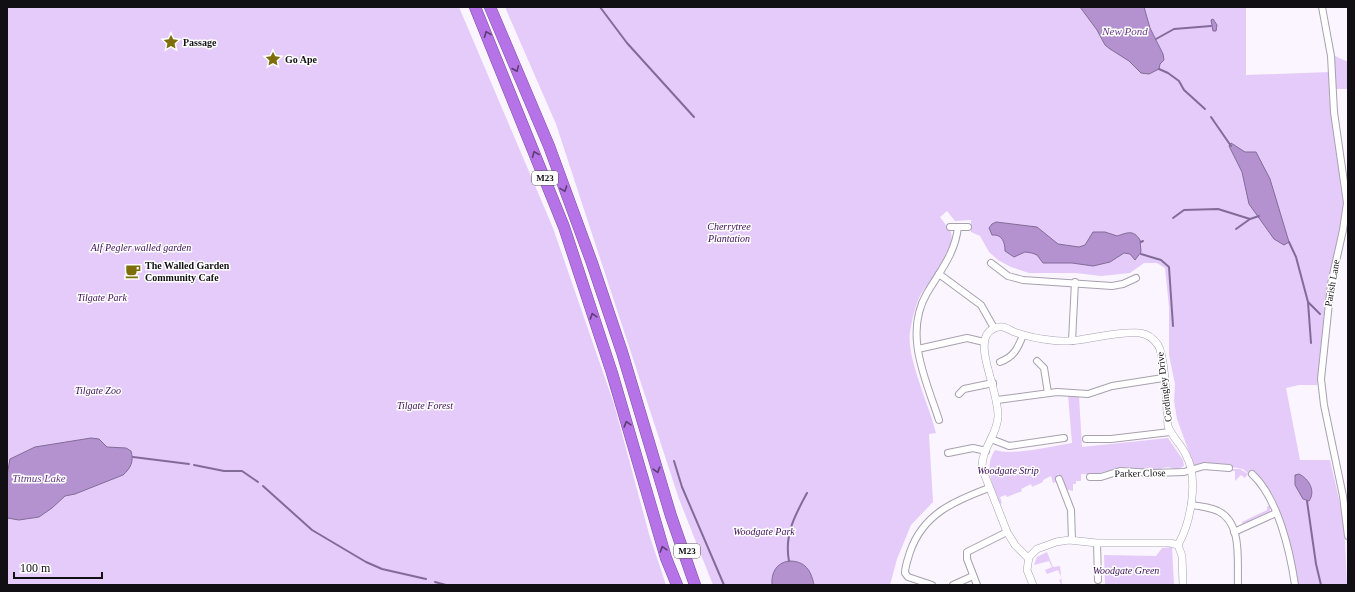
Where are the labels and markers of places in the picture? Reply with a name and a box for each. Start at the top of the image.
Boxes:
place icon: Passage [162,33,180,51]
place label: Passage [183,37,217,48]
place icon: Go Ape [264,50,282,68]
place label: Go Ape [285,54,318,65]
place label: The Walled Garden Community Cafe [145,260,230,283]
cafe icon: The Walled Garden Community Cafe [124,262,142,280]

